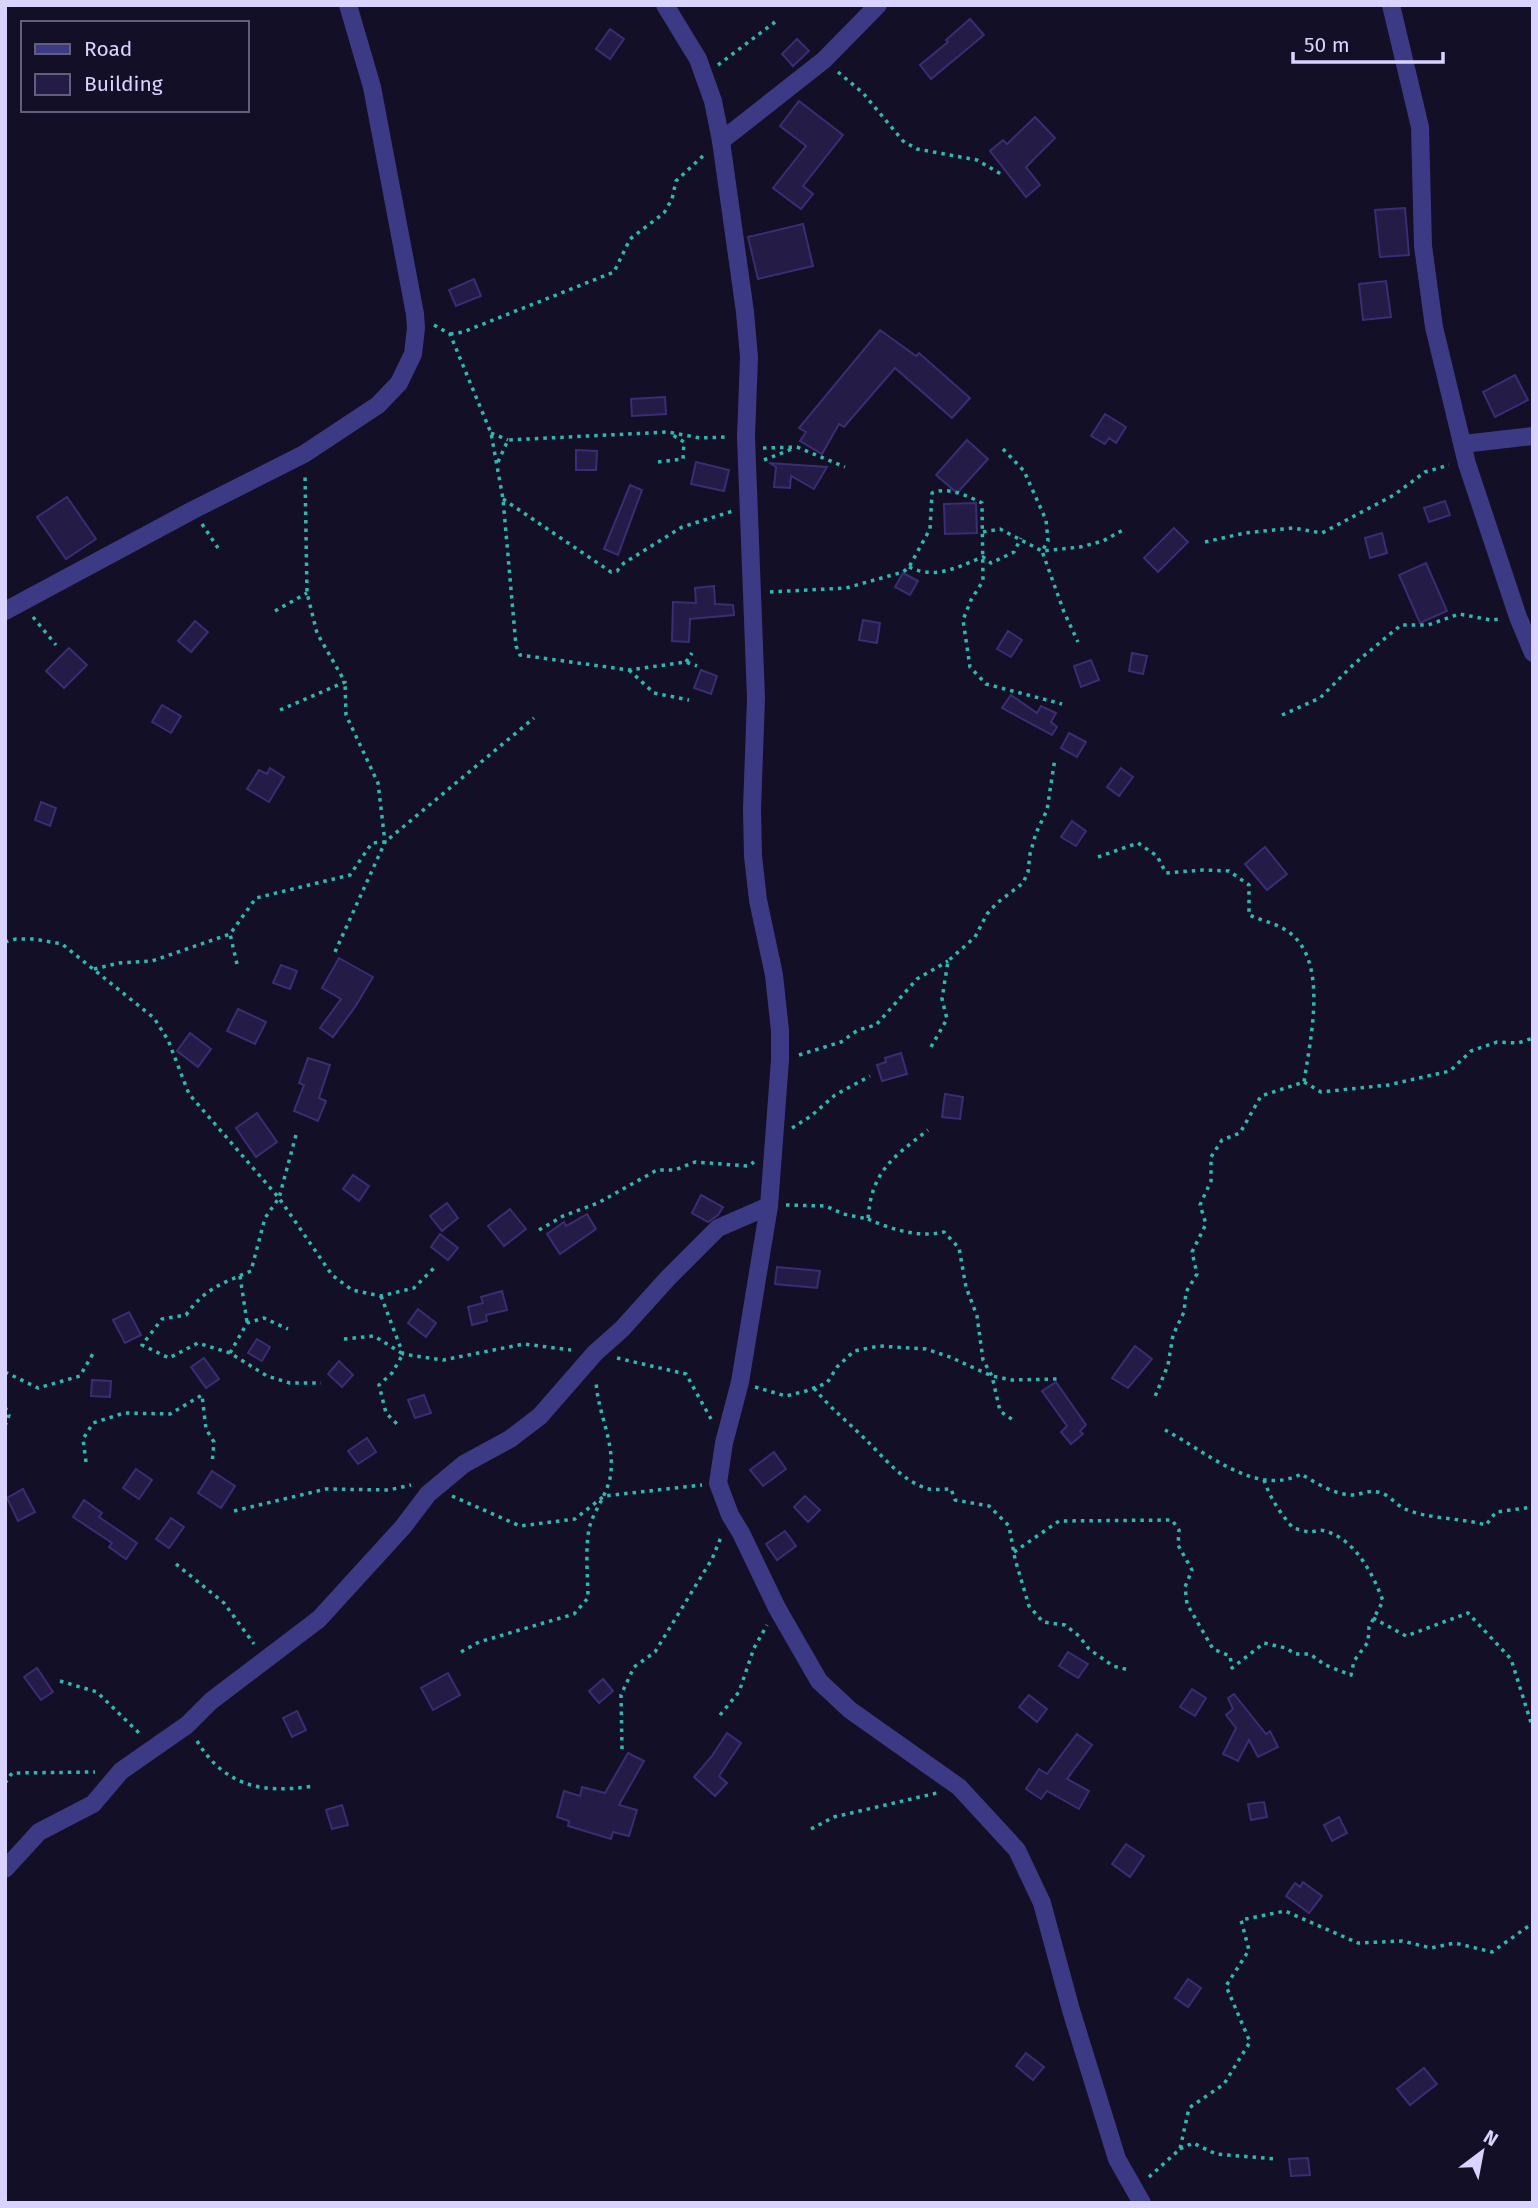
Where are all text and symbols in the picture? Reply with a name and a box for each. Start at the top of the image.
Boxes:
legend [21,21,248,112]
scale bar [1293,21,1444,65]
text: 50 m [1304,32,1350,58]
text: Road [84,36,132,62]
text: Building [84,71,163,97]
north arrow [1447,2117,1517,2187]
text: N [1479,2125,1502,2151]

